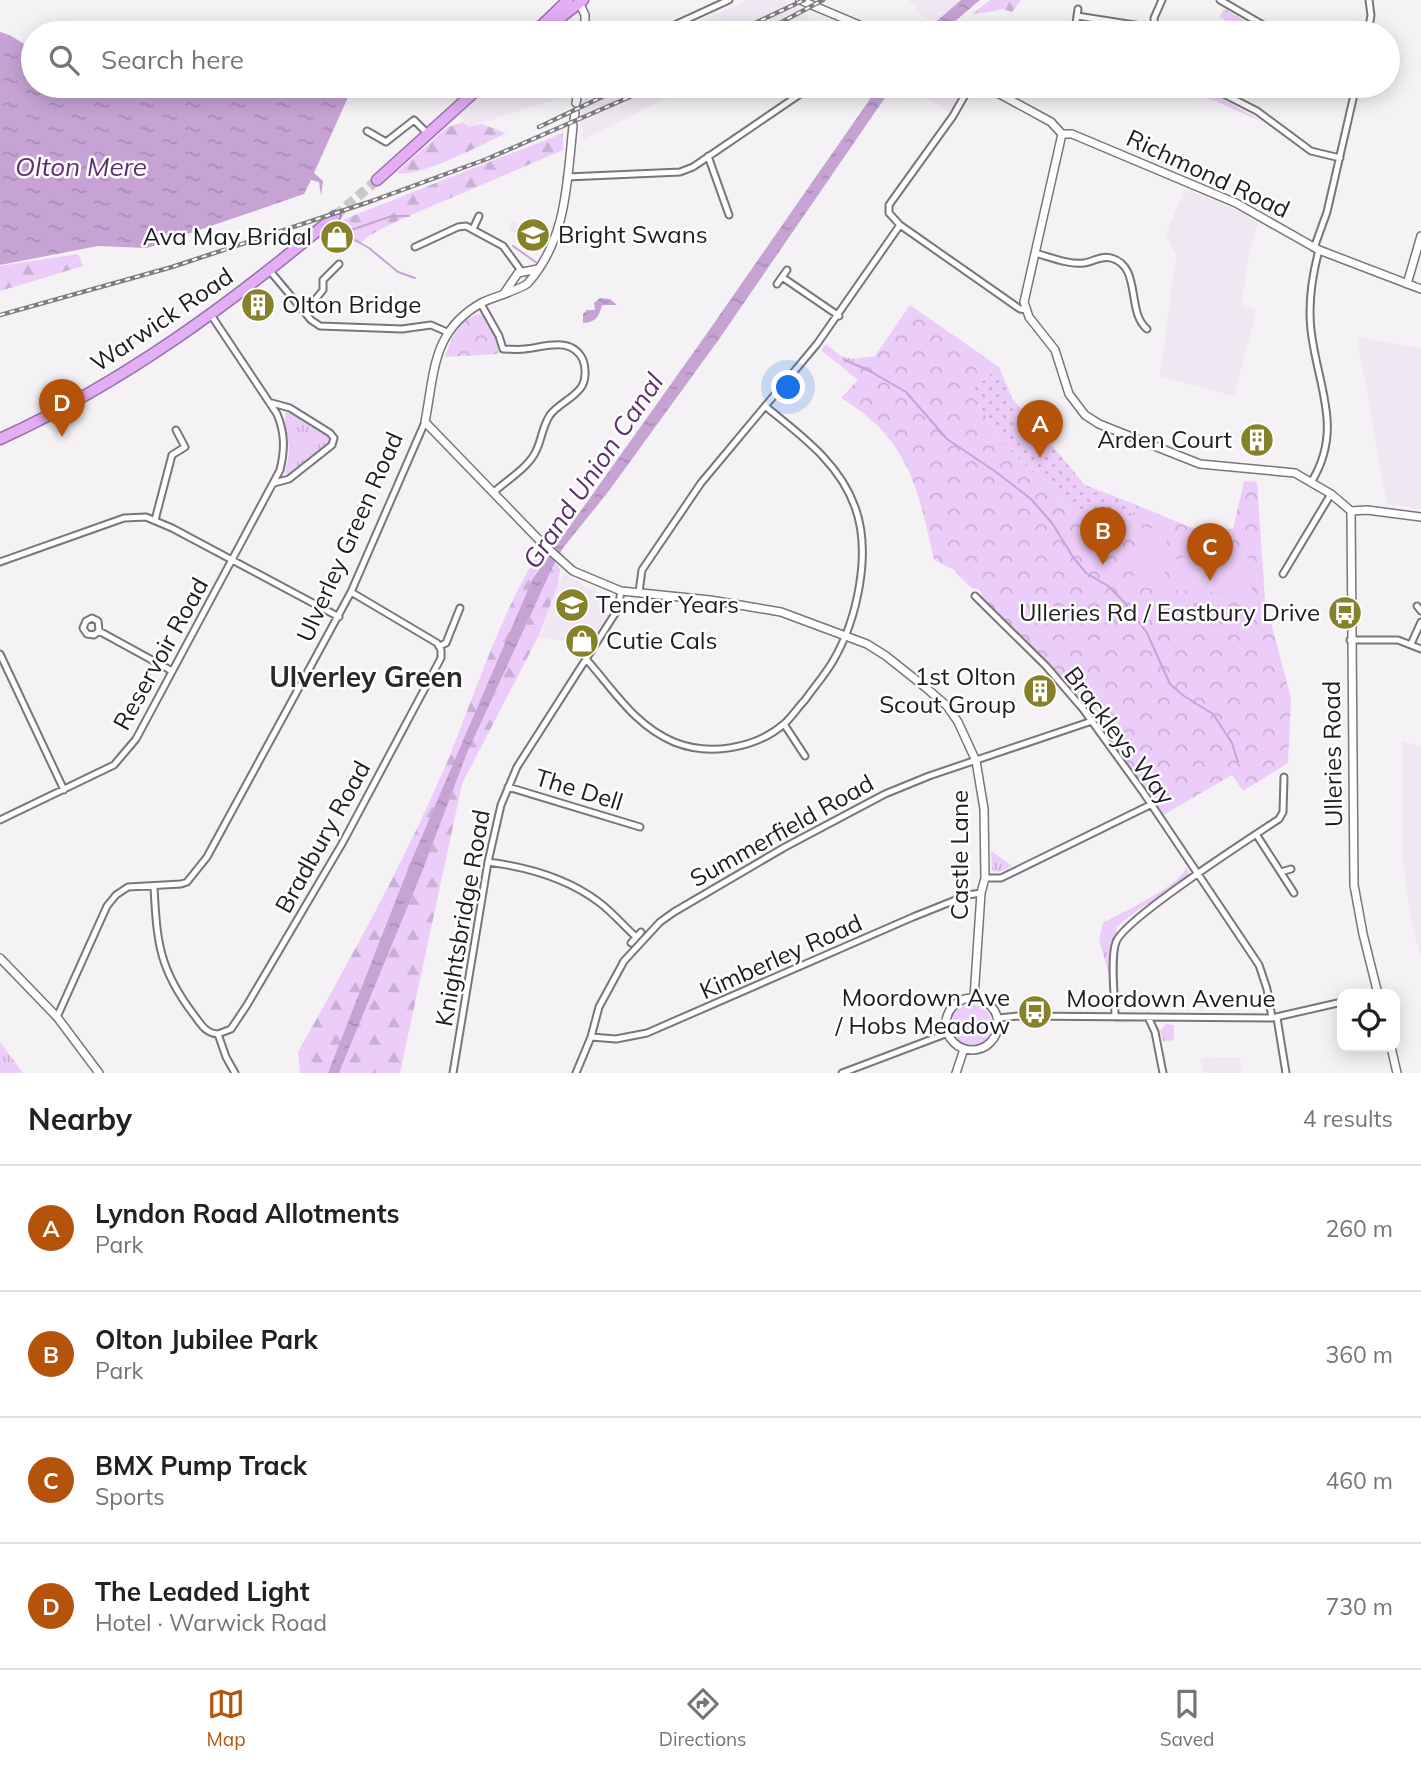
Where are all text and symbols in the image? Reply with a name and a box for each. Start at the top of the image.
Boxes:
search box [21,21,1400,98]
icon: search [45,41,83,79]
text: Search here [101,43,244,76]
street label: Richmond Road [1122,122,1295,224]
water label: Olton Mere [15,150,147,183]
school or university icon: Bright Swans [514,216,552,254]
shop icon: Ava May Bridal [318,218,356,256]
place label: Bright Swans [558,219,708,249]
place label: Ava May Bridal [143,221,312,251]
street label: Warwick Road [85,261,238,378]
building icon: Olton Bridge [239,286,277,324]
place label: Olton Bridge [282,289,421,319]
water label: Grand Union Canal [515,366,671,575]
your location [771,370,805,404]
pin: D [39,379,85,437]
pin: A [1017,400,1063,458]
building icon: Arden Court [1238,421,1276,459]
place label: Arden Court [1097,424,1232,454]
street label: Ulverley Green Road [289,427,409,646]
pin: B [1080,507,1126,565]
pin: C [1187,523,1233,581]
street label: Reservoir Road [106,572,214,735]
school or university icon: Tender Years [553,586,591,624]
place label: Tender Years [596,589,739,619]
bus stop icon: Ulleries Rd / Eastbury Drive [1326,594,1364,632]
place label: Ulleries Rd / Eastbury Drive [1019,597,1320,627]
shop icon: Cutie Cals [563,622,601,660]
place label: Cutie Cals [606,625,717,655]
district label: Ulverley Green [269,659,463,694]
street label: Brackleys Way [1058,660,1182,811]
place label: 1st Olton Scout Group [879,661,1016,719]
building icon: 1st Olton Scout Group [1021,672,1059,710]
street label: Ulleries Road [1316,681,1348,828]
street label: Bradbury Road [268,755,376,918]
street label: The Dell [532,761,627,817]
street label: Summerfield Road [684,767,879,893]
street label: Castle Lane [944,790,974,920]
street label: Knightsbridge Road [428,807,496,1029]
street label: Kimberley Road [695,907,866,1005]
place label: Moordown Ave / Hobs Meadow [834,982,1010,1040]
street label: Moordown Avenue [1066,983,1276,1013]
map controls [1337,989,1400,1052]
button: locate [1337,989,1400,1052]
bus stop icon: Moordown Ave / Hobs Meadow [1016,993,1054,1031]
text: Nearby [28,1100,132,1138]
text: 4 results [1303,1104,1393,1133]
text: Lyndon Road Allotments [95,1197,400,1230]
text: A [42,1214,60,1243]
text: 260 m [1325,1214,1393,1243]
text: Park [95,1230,143,1259]
text: Olton Jubilee Park [95,1323,318,1356]
text: B [43,1340,59,1369]
text: 360 m [1325,1340,1393,1369]
text: Park [95,1356,143,1385]
text: BMX Pump Track [95,1449,307,1482]
text: C [43,1466,59,1495]
text: 460 m [1325,1466,1393,1495]
text: Sports [95,1482,165,1511]
text: The Leaded Light [95,1575,310,1608]
text: D [42,1592,60,1621]
text: 730 m [1325,1592,1393,1621]
text: Hotel · Warwick Road [95,1608,327,1637]
tab: Map [207,1685,246,1751]
tab: Directions [659,1685,747,1751]
tab: Saved [1160,1685,1214,1751]

